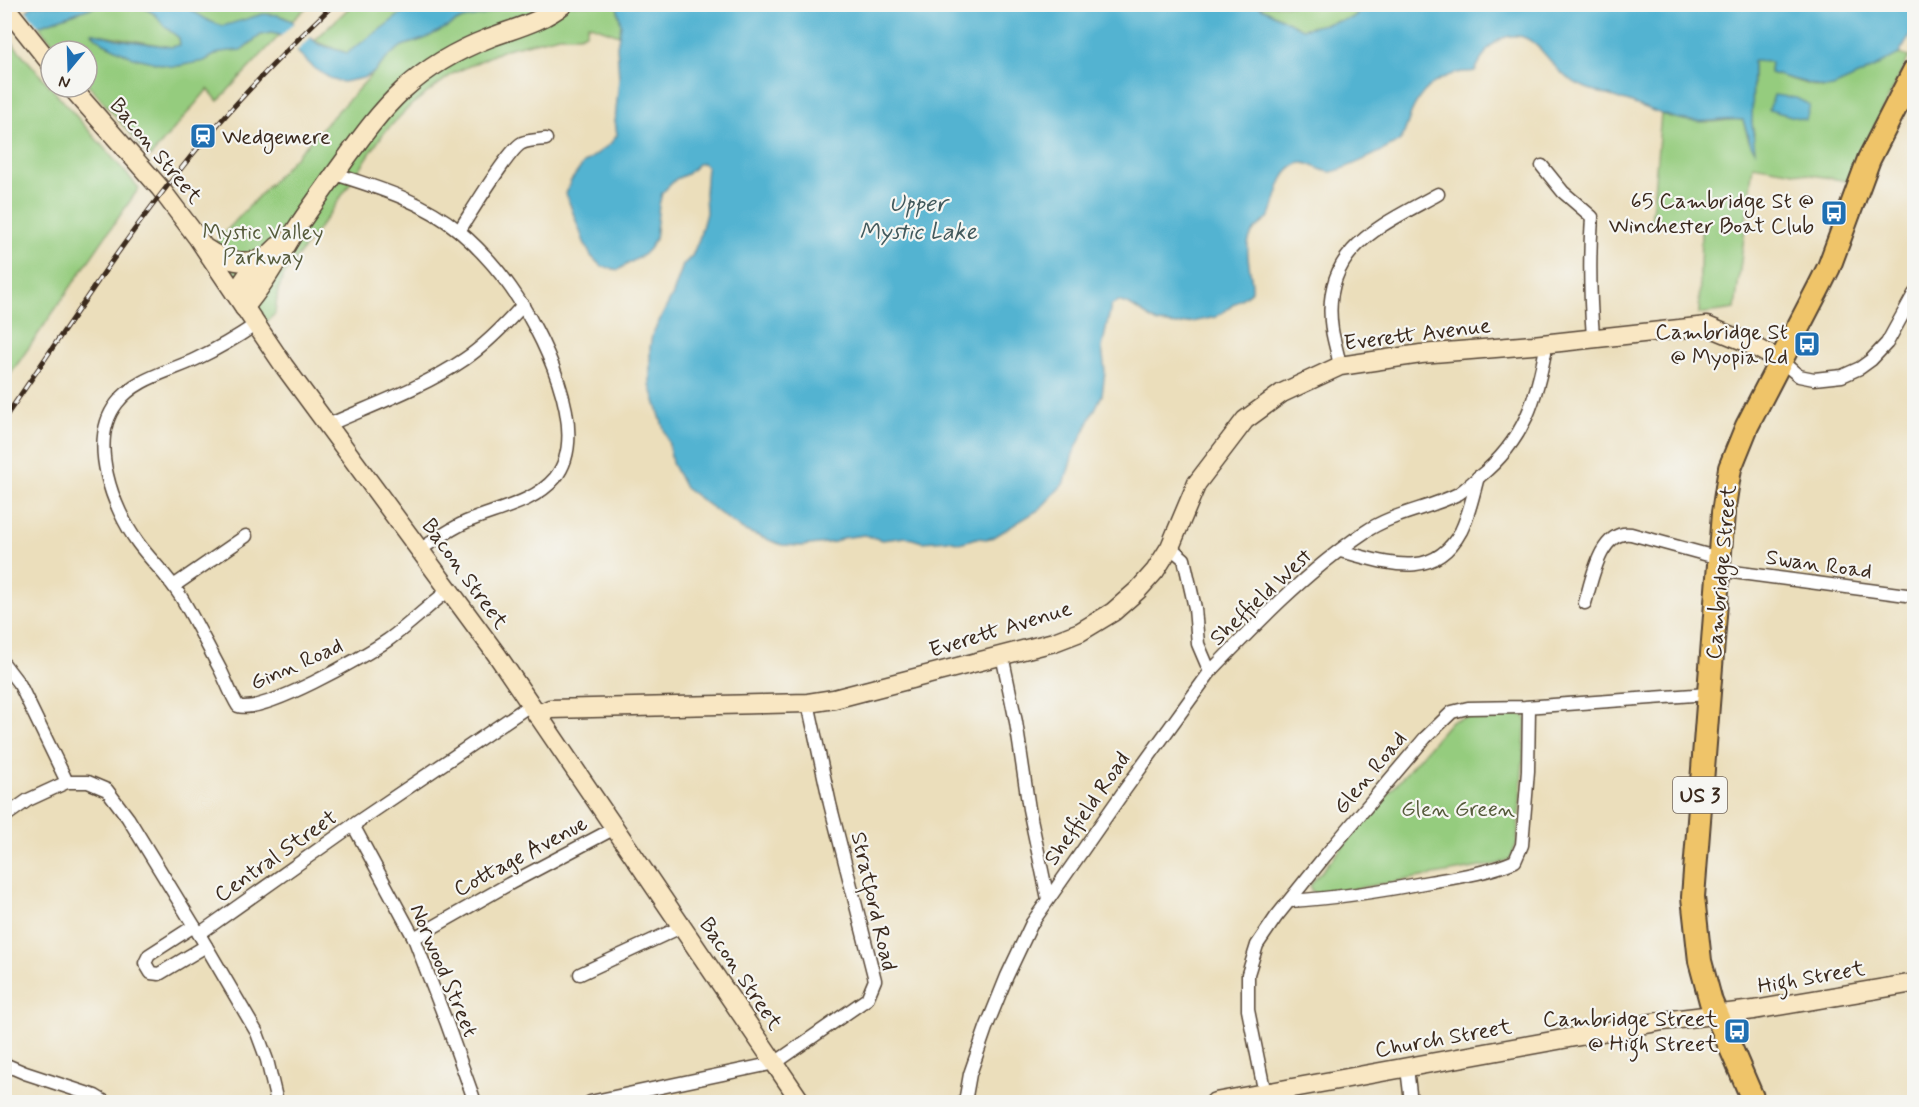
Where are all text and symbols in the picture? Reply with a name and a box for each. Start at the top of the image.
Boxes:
north arrow [39,39,99,99]
text: N [56,70,73,93]
street label: Bacon Street [103,92,208,210]
station icon: Wedgemere [188,121,218,151]
place label: Wedgemere [222,124,331,155]
place label: 65 Cambridge St @ Winchester Boat Club [1609,188,1814,241]
water label: Upper Mystic Lake [859,189,978,248]
bus stop icon: 65 Cambridge St @ Winchester Boat Club [1819,198,1849,228]
park label: Mystic Valley Parkway [203,219,323,272]
street label: Everett Avenue [1342,312,1492,358]
place label: Cambridge St @ Myopia Rd [1655,319,1788,372]
bus stop icon: Cambridge St @ Myopia Rd [1792,329,1822,359]
street label: Cambridge Street [1700,484,1747,661]
street label: Bacon Street [415,513,514,635]
street label: Sheffield West [1204,543,1319,652]
street label: Swan Road [1764,544,1874,586]
street label: Everett Avenue [926,595,1075,665]
street label: Ginn Road [246,632,347,698]
street label: Glen Road [1328,726,1413,821]
street label: Sheffield Road [1038,747,1137,871]
road number: US 3 [1673,777,1727,813]
park label: Glen Green [1401,796,1515,824]
street label: Central Street [209,804,343,909]
street label: Cottage Avenue [449,810,593,905]
street label: Stratford Road [842,829,903,974]
street label: Norwood Street [403,900,484,1042]
street label: Bacon Street [692,912,788,1036]
street label: High Street [1755,955,1868,1004]
place label: Cambridge Street @ High Street [1543,1006,1718,1062]
street label: Church Street [1373,1013,1514,1065]
bus stop icon: Cambridge Street @ High Street [1722,1016,1752,1046]

